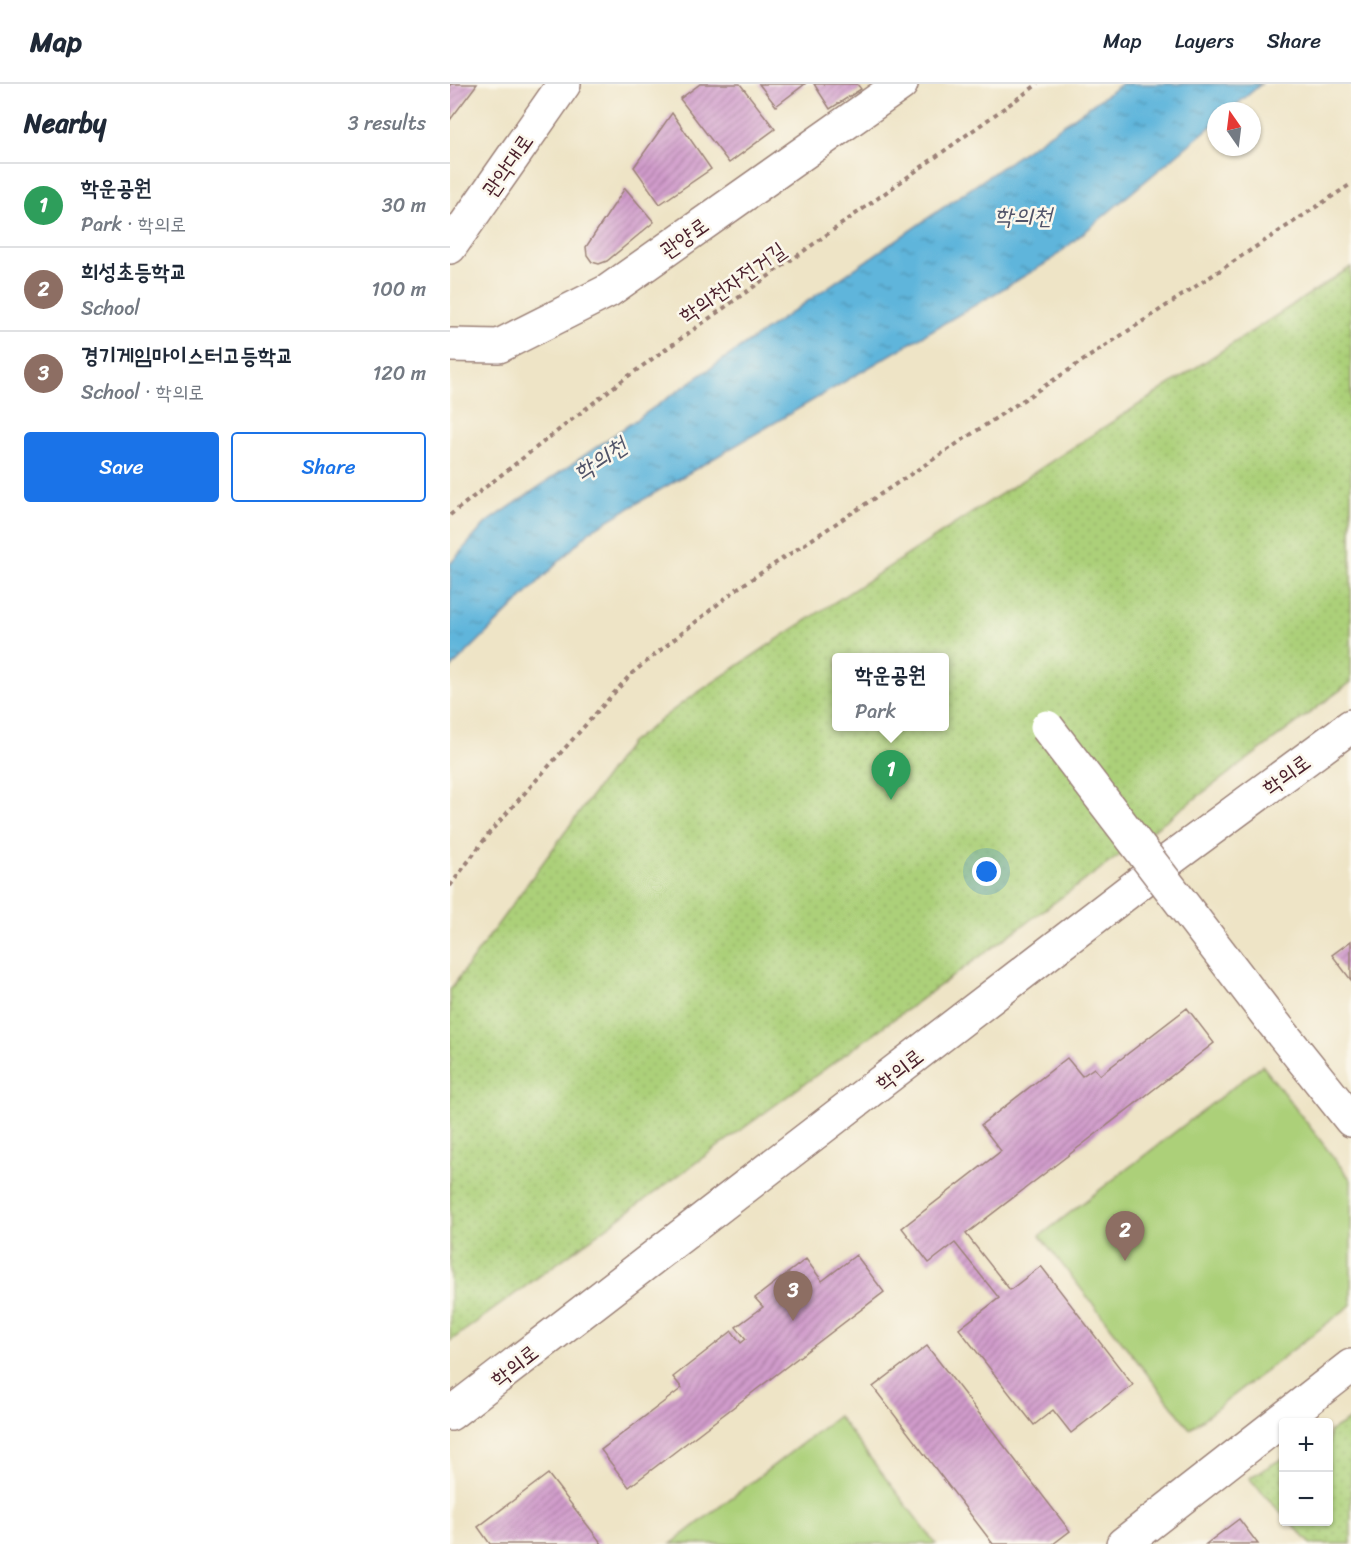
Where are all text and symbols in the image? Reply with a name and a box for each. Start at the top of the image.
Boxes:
text: Map [30,17,82,66]
text: Map [1103,22,1142,60]
text: Layers [1175,22,1234,60]
text: Share [1267,22,1321,60]
text: Nearby [24,100,106,146]
north arrow [1207,102,1261,156]
text: 3 results [348,106,426,141]
street label: 관악대로 [471,125,544,205]
text: 학운공원 [81,168,152,207]
text: 1 [39,188,48,223]
text: 30 m [382,188,426,223]
water label: 학의천 [994,195,1055,237]
street label: 관양로 [651,206,717,269]
text: Park · 학의로 [81,207,186,242]
street label: 학의천자전거길 [670,231,794,334]
text: 희성초등학교 [81,252,187,291]
text: 2 [38,272,49,307]
text: 100 m [372,272,426,307]
text: School [81,291,140,326]
text: 경기게임마이스터고등학교 [81,336,293,375]
text: 3 [38,356,49,391]
text: 120 m [373,356,426,391]
text: School · 학의로 [81,375,204,410]
water label: 학의천 [564,424,638,493]
button: Save [24,432,219,502]
button: Share [231,432,426,502]
popup [832,653,949,731]
text: 학운공원 [855,655,926,694]
text: Park [855,694,896,729]
street label: 학의로 [1253,743,1319,806]
pin: 1 [872,750,910,800]
your location [972,857,1001,886]
street label: 학의로 [866,1038,932,1101]
pin: 2 [1106,1212,1144,1261]
pin: 3 [774,1272,812,1321]
street label: 학의로 [481,1334,547,1397]
map controls [1279,1418,1333,1526]
button: + [1279,1418,1333,1472]
button: − [1279,1472,1333,1526]

